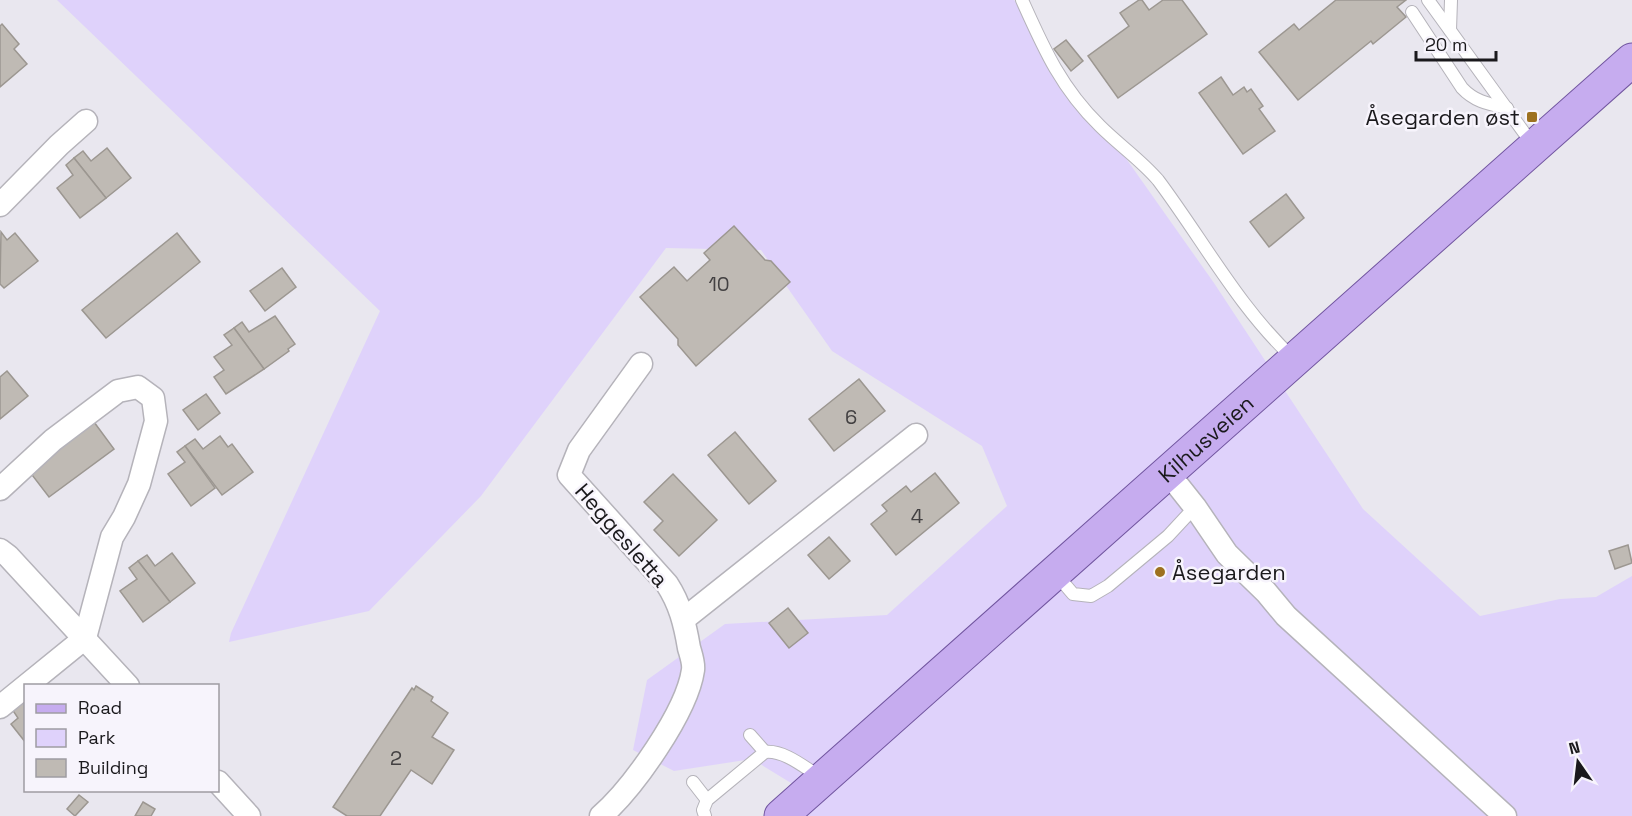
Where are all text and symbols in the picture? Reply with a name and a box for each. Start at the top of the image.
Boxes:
scale bar [1416,24,1496,62]
text: 20 m [1425,33,1468,56]
place label: Åsegarden øst [1365,103,1520,131]
marker: Åsegarden øst [1525,110,1539,124]
house number: 10 [708,271,730,297]
street label: Kilhusveien [1152,389,1259,489]
house number: 6 [845,404,857,430]
street label: Heggesletta [569,477,675,593]
house number: 4 [911,503,923,529]
place label: Åsegarden [1172,558,1286,586]
marker: Åsegarden [1153,565,1167,579]
legend [24,684,219,792]
text: Road [78,696,122,719]
text: Park [78,726,116,749]
north arrow [1548,732,1608,792]
text: N [1567,736,1582,759]
house number: 2 [390,745,402,771]
text: Building [78,756,148,779]

